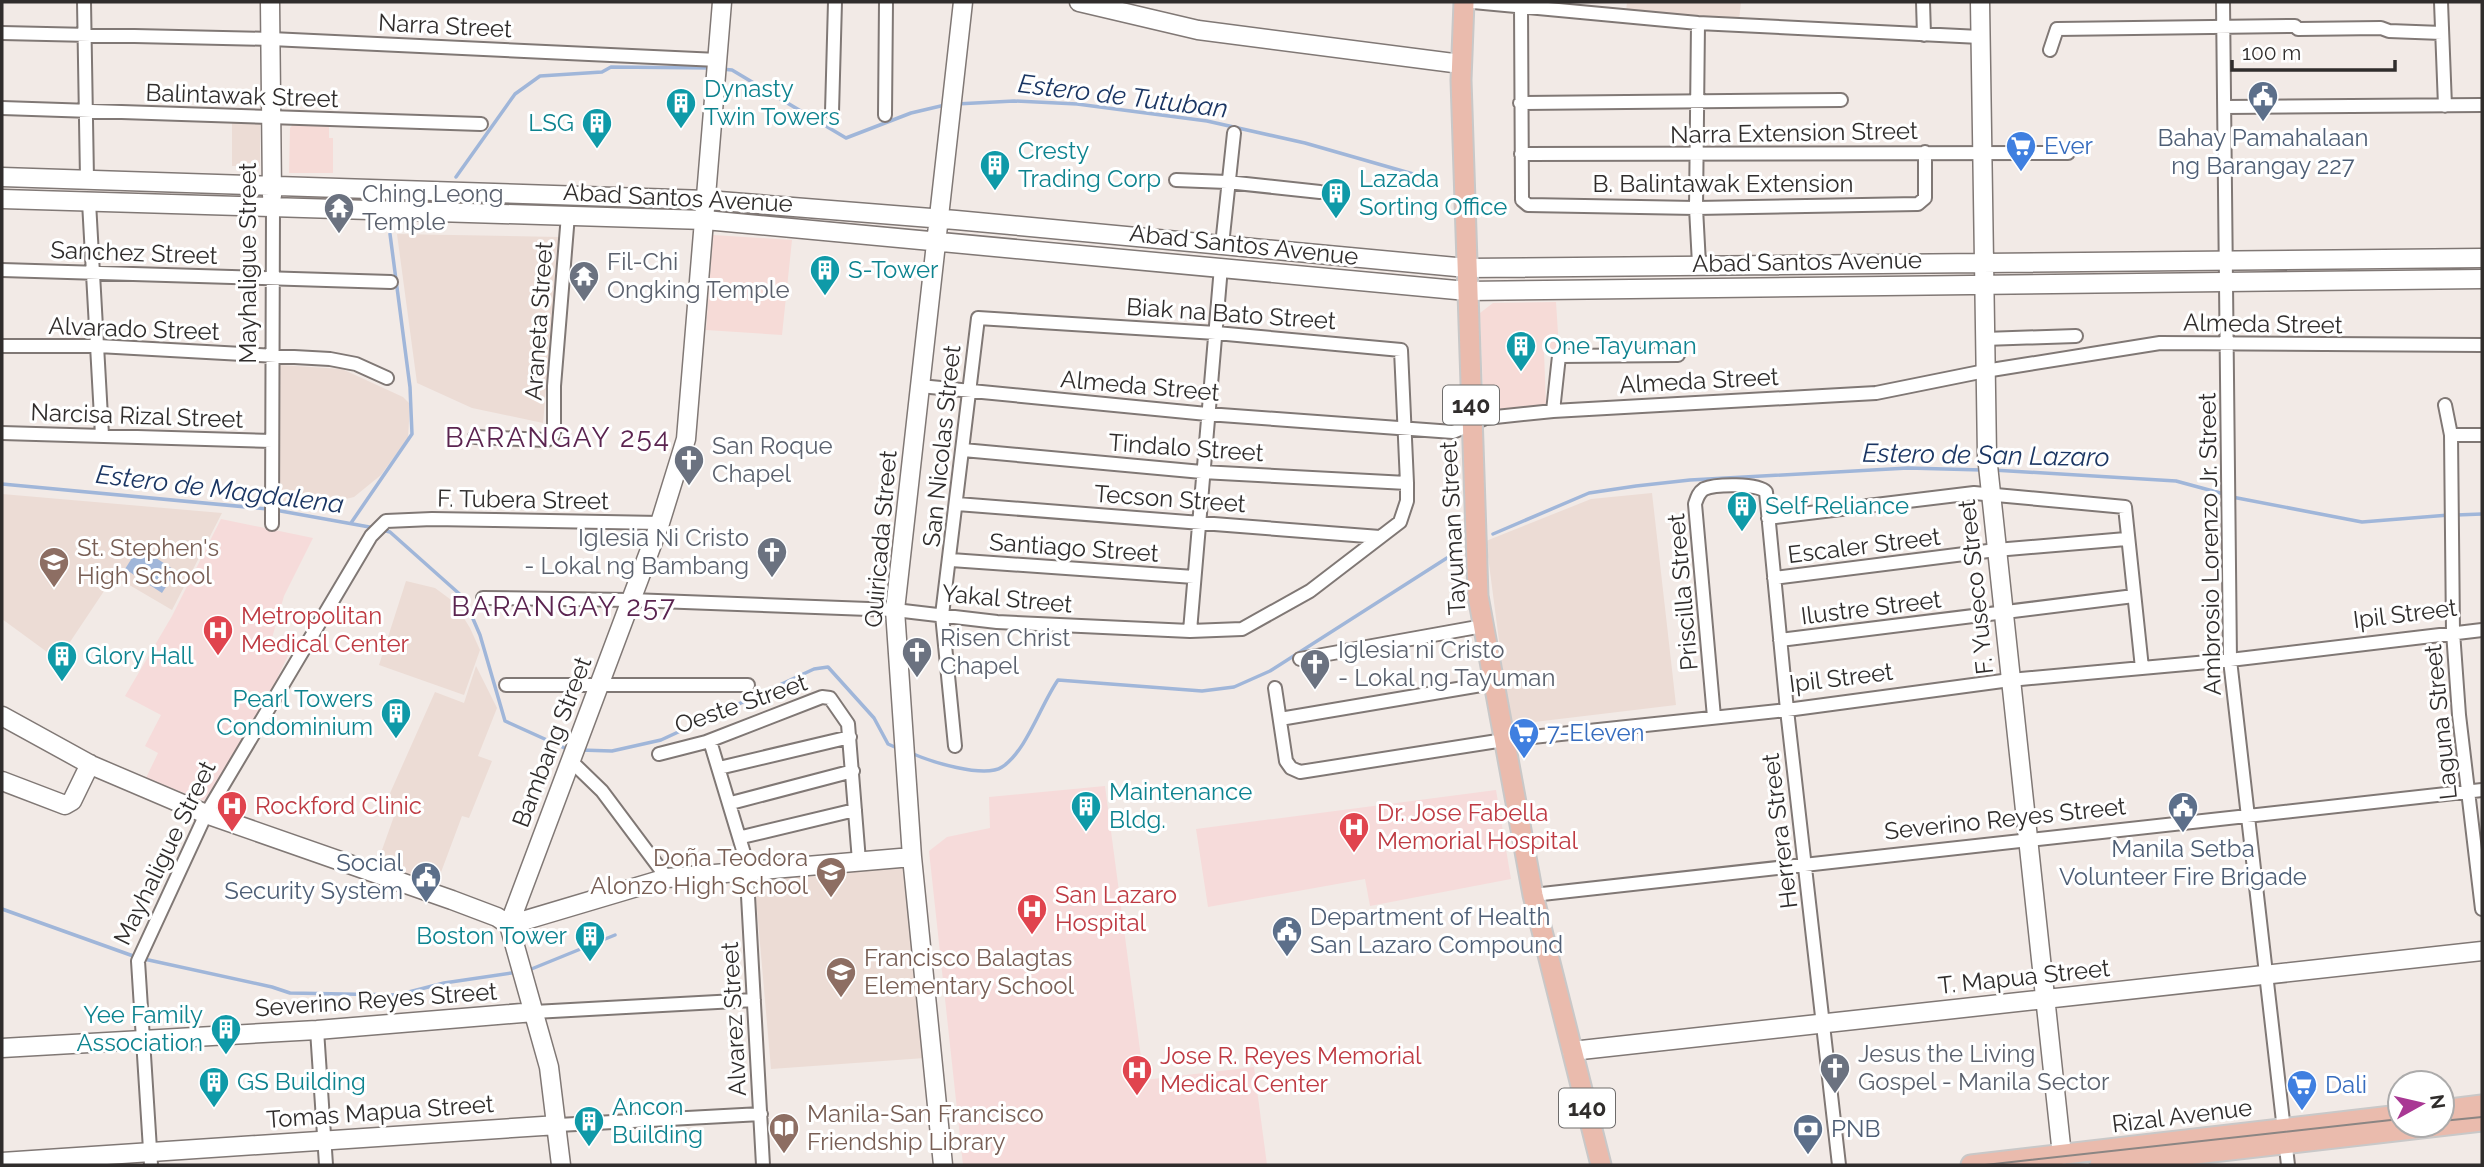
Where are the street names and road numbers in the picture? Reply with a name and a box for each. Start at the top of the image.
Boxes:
street label: Narra Street [377,8,513,43]
street label: Balintawak Street [145,78,339,113]
street label: Narra Extension Street [1670,116,1918,149]
street label: Mayhaligue Street [233,162,262,364]
street label: B. Balintawak Extension [1593,169,1853,198]
street label: Abad Santos Avenue [562,177,794,218]
street label: Abad Santos Avenue [1128,218,1360,271]
street label: Sanchez Street [50,235,218,270]
street label: Araneta Street [518,240,559,401]
street label: Abad Santos Avenue [1692,245,1922,278]
street label: Biak na Bato Street [1125,292,1337,335]
street label: Almeda Street [2183,308,2343,339]
street label: Alvarado Street [48,311,220,346]
street label: San Nicolas Street [916,344,967,548]
street label: Almeda Street [1619,362,1779,399]
street label: Almeda Street [1059,364,1221,407]
road number: 140 [1443,386,1499,424]
street label: Ambrosio Lorenzo Jr. Street [2192,392,2227,696]
street label: Narcisa Rizal Street [30,397,244,434]
street label: Tindalo Street [1108,428,1265,467]
street label: Tayuman Street [1433,440,1472,616]
street label: Quiricada Street [858,449,903,629]
street label: Tecson Street [1093,479,1247,518]
street label: F. Tubera Street [437,484,609,515]
street label: F. Yuseco Street [1952,498,1999,676]
street label: Priscilla Street [1661,512,1704,672]
street label: Escaler Street [1786,522,1942,569]
street label: Santiago Street [988,527,1160,568]
street label: Yakal Street [941,578,1073,619]
street label: Ilustre Street [1799,585,1943,630]
street label: Ipil Street [2351,593,2459,634]
street label: Laguna Street [2418,643,2463,801]
street label: Bambang Street [506,652,597,831]
street label: Ipil Street [1787,657,1895,698]
street label: Oeste Street [671,667,811,740]
street label: Herrera Street [1756,752,1803,910]
street label: Mayhaligue Street [107,756,222,950]
street label: Severino Reyes Street [1883,791,2127,846]
street label: Alvarez Street [715,941,752,1097]
street label: T. Mapua Street [1937,953,2111,1000]
street label: Severino Reyes Street [254,977,498,1022]
road number: 140 [1559,1088,1615,1128]
street label: Tomas Mapua Street [265,1089,495,1134]
street label: Rizal Avenue [2110,1093,2254,1138]

